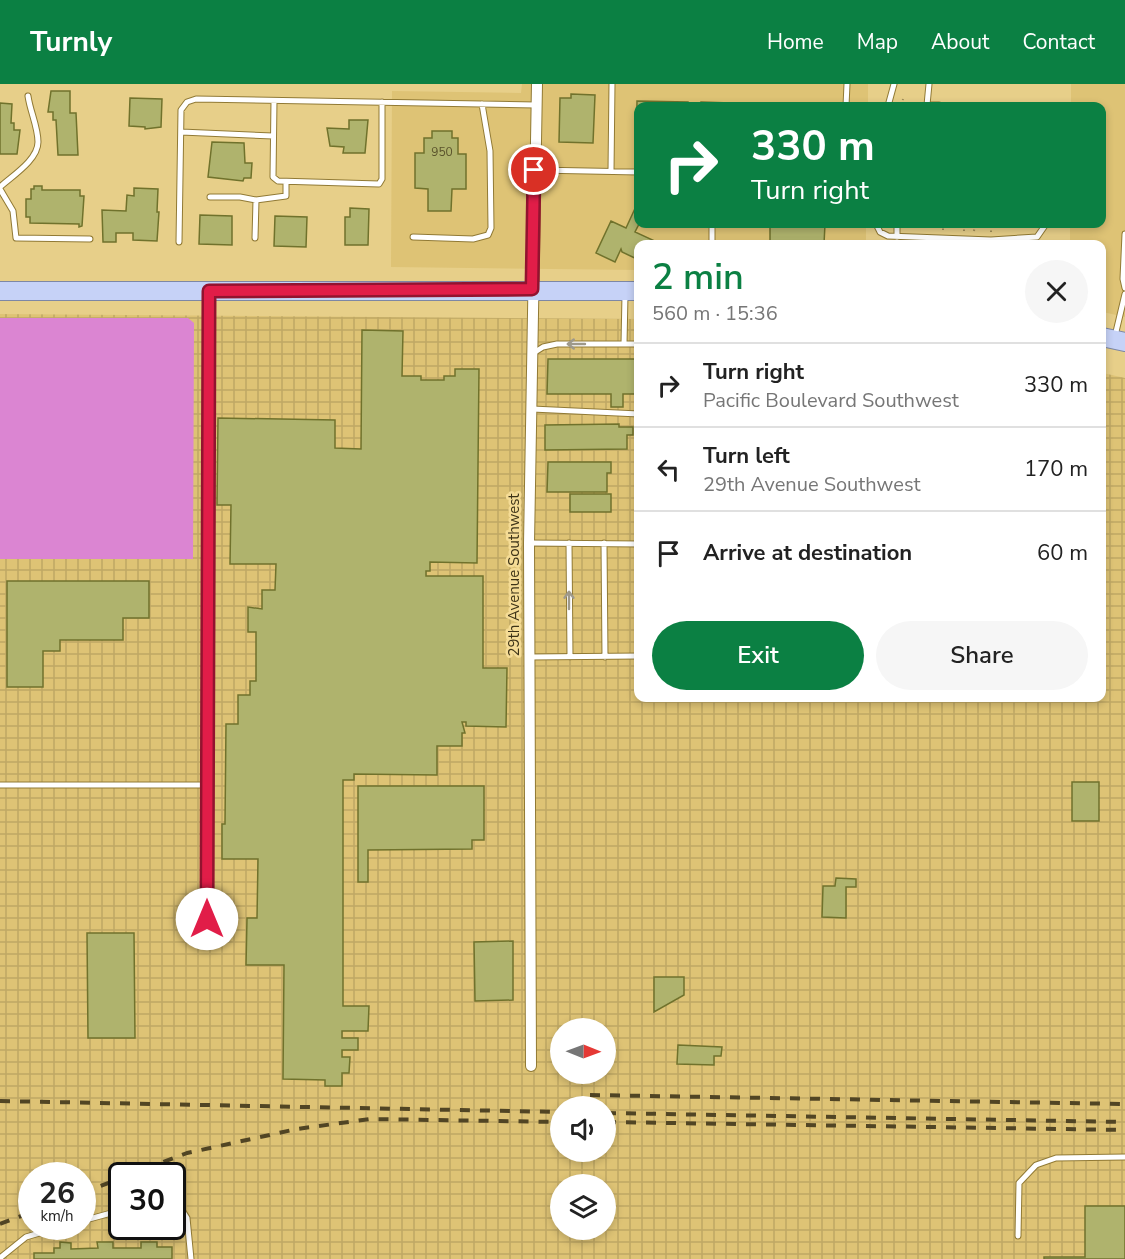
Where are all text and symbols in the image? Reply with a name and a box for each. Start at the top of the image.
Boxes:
text: Turnly [30,23,112,61]
text: Home [767,28,824,56]
text: Map [857,28,898,56]
text: About [931,28,989,56]
text: Contact [1022,28,1095,56]
text: 330 m [751,118,875,175]
icon: right [652,126,730,204]
house number: 950 [431,144,453,160]
pin [508,144,559,195]
icon: arrive [517,153,550,186]
text: Turn right [751,172,869,209]
text: 2 min [652,253,744,302]
button: close [1025,260,1088,323]
text: 560 m · 15:36 [652,300,778,327]
one-way arrow [567,338,587,350]
text: Turn right [703,357,804,387]
icon: right [652,369,685,402]
text: 330 m [1024,370,1088,400]
text: Pacific Boulevard Southwest [703,387,959,414]
text: Turn left [703,441,790,471]
icon: left [652,453,685,486]
text: 170 m [1024,454,1088,484]
text: 29th Avenue Southwest [703,471,920,498]
street label: 29th Avenue Southwest [504,493,524,657]
icon: arrive [652,537,685,570]
text: Arrive at destination [703,538,912,568]
text: 60 m [1037,538,1088,568]
one-way arrow [563,590,575,610]
button: Exit [652,621,864,690]
button: Share [876,621,1088,690]
position arrow [175,887,239,951]
north arrow [550,1018,616,1084]
map controls [550,1018,616,1240]
button: sound [550,1096,616,1162]
speed limit sign: 30 [108,1162,186,1240]
text: 26 [39,1173,75,1214]
button: layers [550,1174,616,1240]
text: km/h [40,1206,74,1226]

